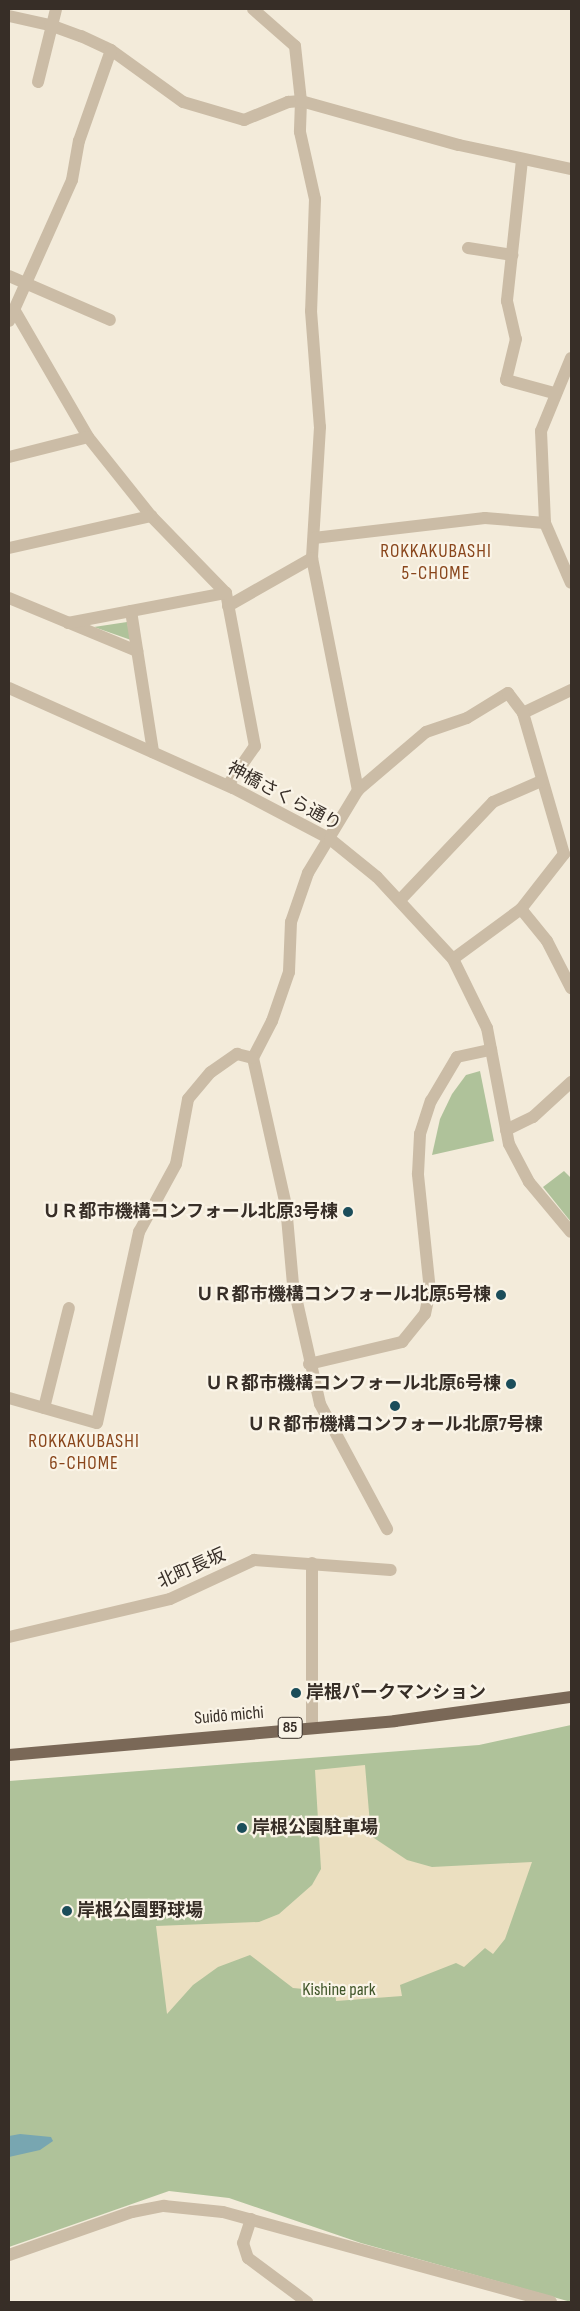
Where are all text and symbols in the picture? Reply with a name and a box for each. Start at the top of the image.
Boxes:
district label: ROKKAKUBASHI 5-CHOME [379,541,493,585]
street label: 神橋さくら通り [223,758,345,836]
place label: ＵＲ都市機構コンフォール北原3号棟 [42,1201,338,1223]
marker: ＵＲ都市機構コンフォール北原3号棟 [342,1206,354,1218]
place label: ＵＲ都市機構コンフォール北原5号棟 [195,1284,491,1306]
marker: ＵＲ都市機構コンフォール北原5号棟 [495,1289,507,1301]
place label: ＵＲ都市機構コンフォール北原6号棟 [205,1373,501,1395]
marker: ＵＲ都市機構コンフォール北原6号棟 [505,1378,517,1390]
marker: ＵＲ都市機構コンフォール北原7号棟 [389,1400,401,1412]
place label: ＵＲ都市機構コンフォール北原7号棟 [247,1414,543,1436]
district label: ROKKAKUBASHI 6-CHOME [27,1431,141,1475]
street label: 北町長坂 [155,1544,229,1594]
place label: 岸根パークマンション [306,1682,486,1704]
marker: 岸根パークマンション [290,1687,302,1699]
street label: Suidō michi [193,1702,265,1730]
road number: 85 [278,1715,302,1742]
place label: 岸根公園駐車場 [252,1817,378,1839]
marker: 岸根公園駐車場 [236,1822,248,1834]
place label: 岸根公園野球場 [77,1900,203,1922]
marker: 岸根公園野球場 [61,1905,73,1917]
park label: Kishine park [302,1979,376,2001]

